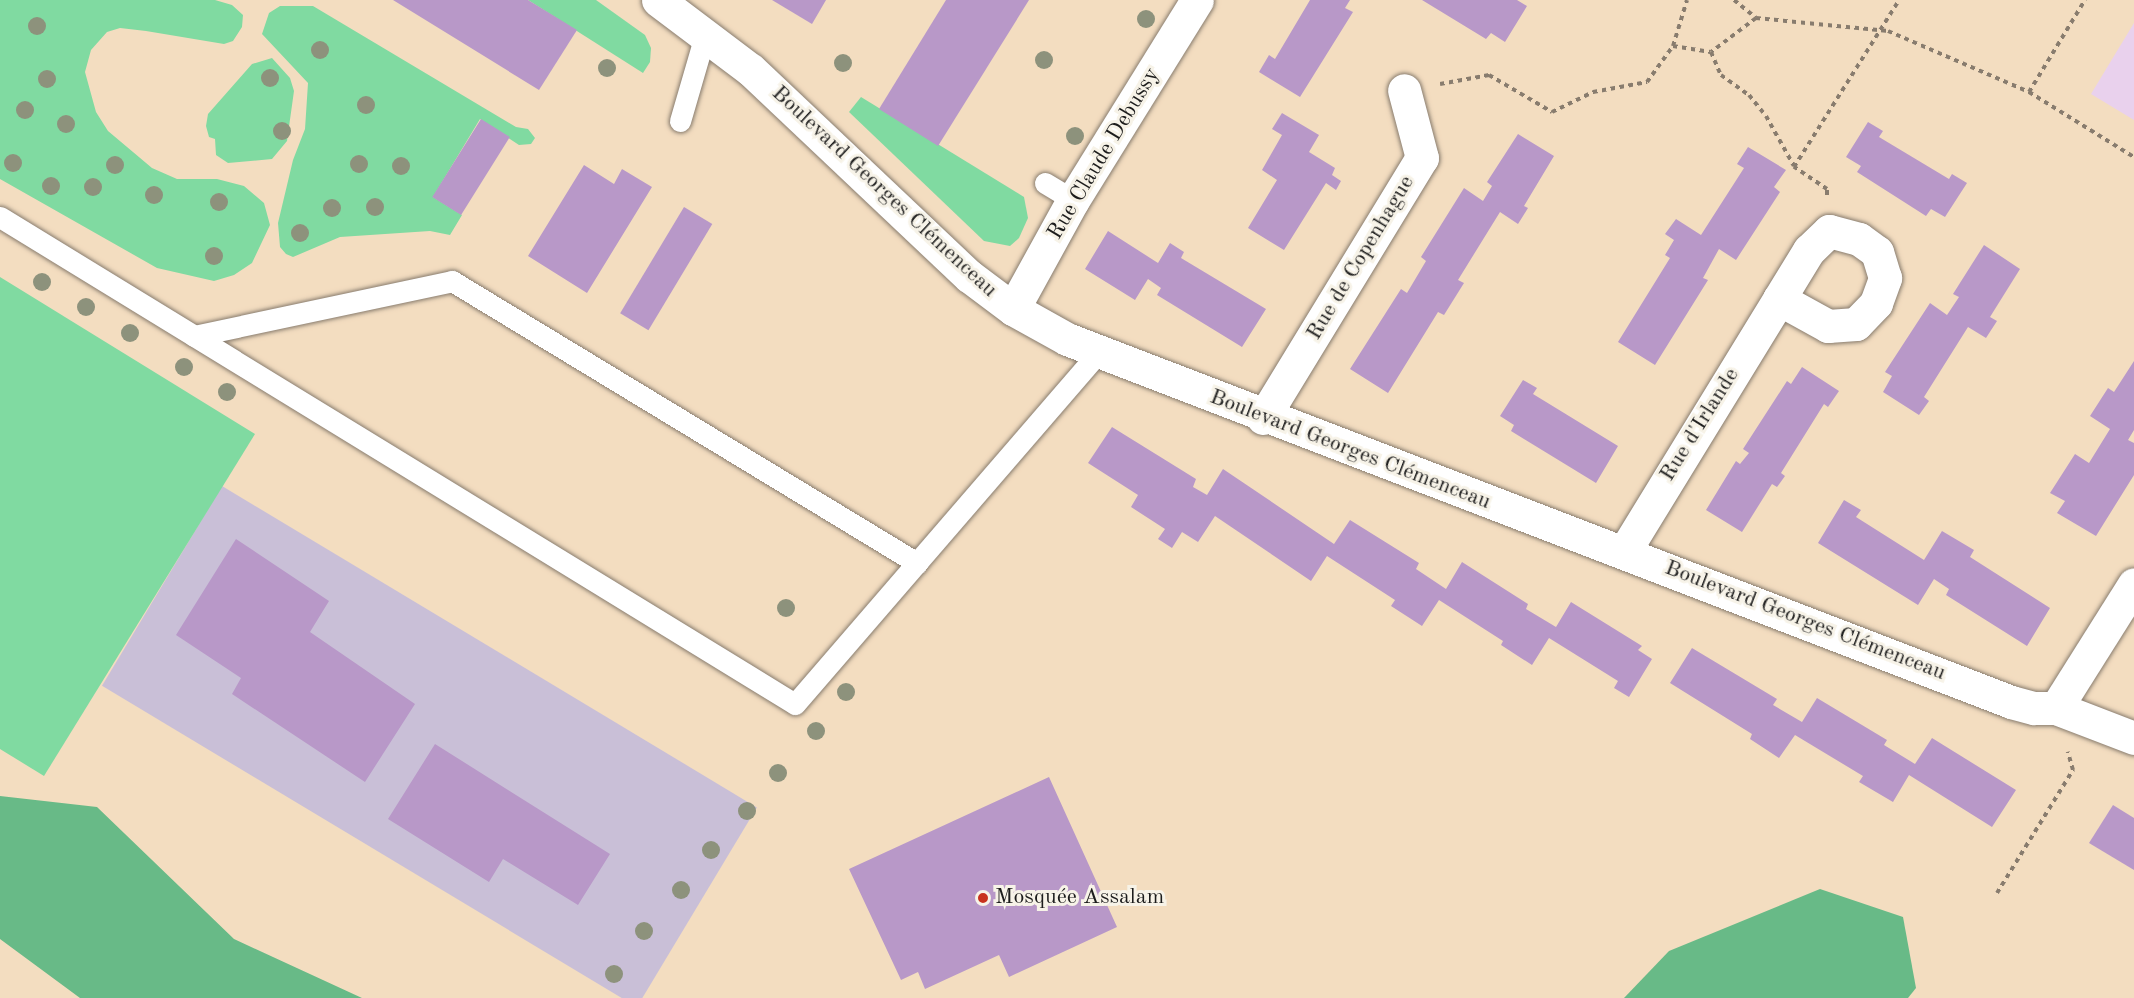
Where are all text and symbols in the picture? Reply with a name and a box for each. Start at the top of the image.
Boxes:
street label: Rue Claude Debussy [1042,63,1166,245]
street label: Boulevard Georges Clémenceau [766,81,1002,303]
street label: Rue de Copenhague [1301,171,1421,345]
street label: Rue d'Irlande [1655,364,1745,486]
street label: Boulevard Georges Clémenceau [1206,384,1494,516]
street label: Boulevard Georges Clémenceau [1661,555,1949,687]
place label: Mosquée Assalam [995,885,1164,911]
marker: Mosquée Assalam [976,891,990,905]

